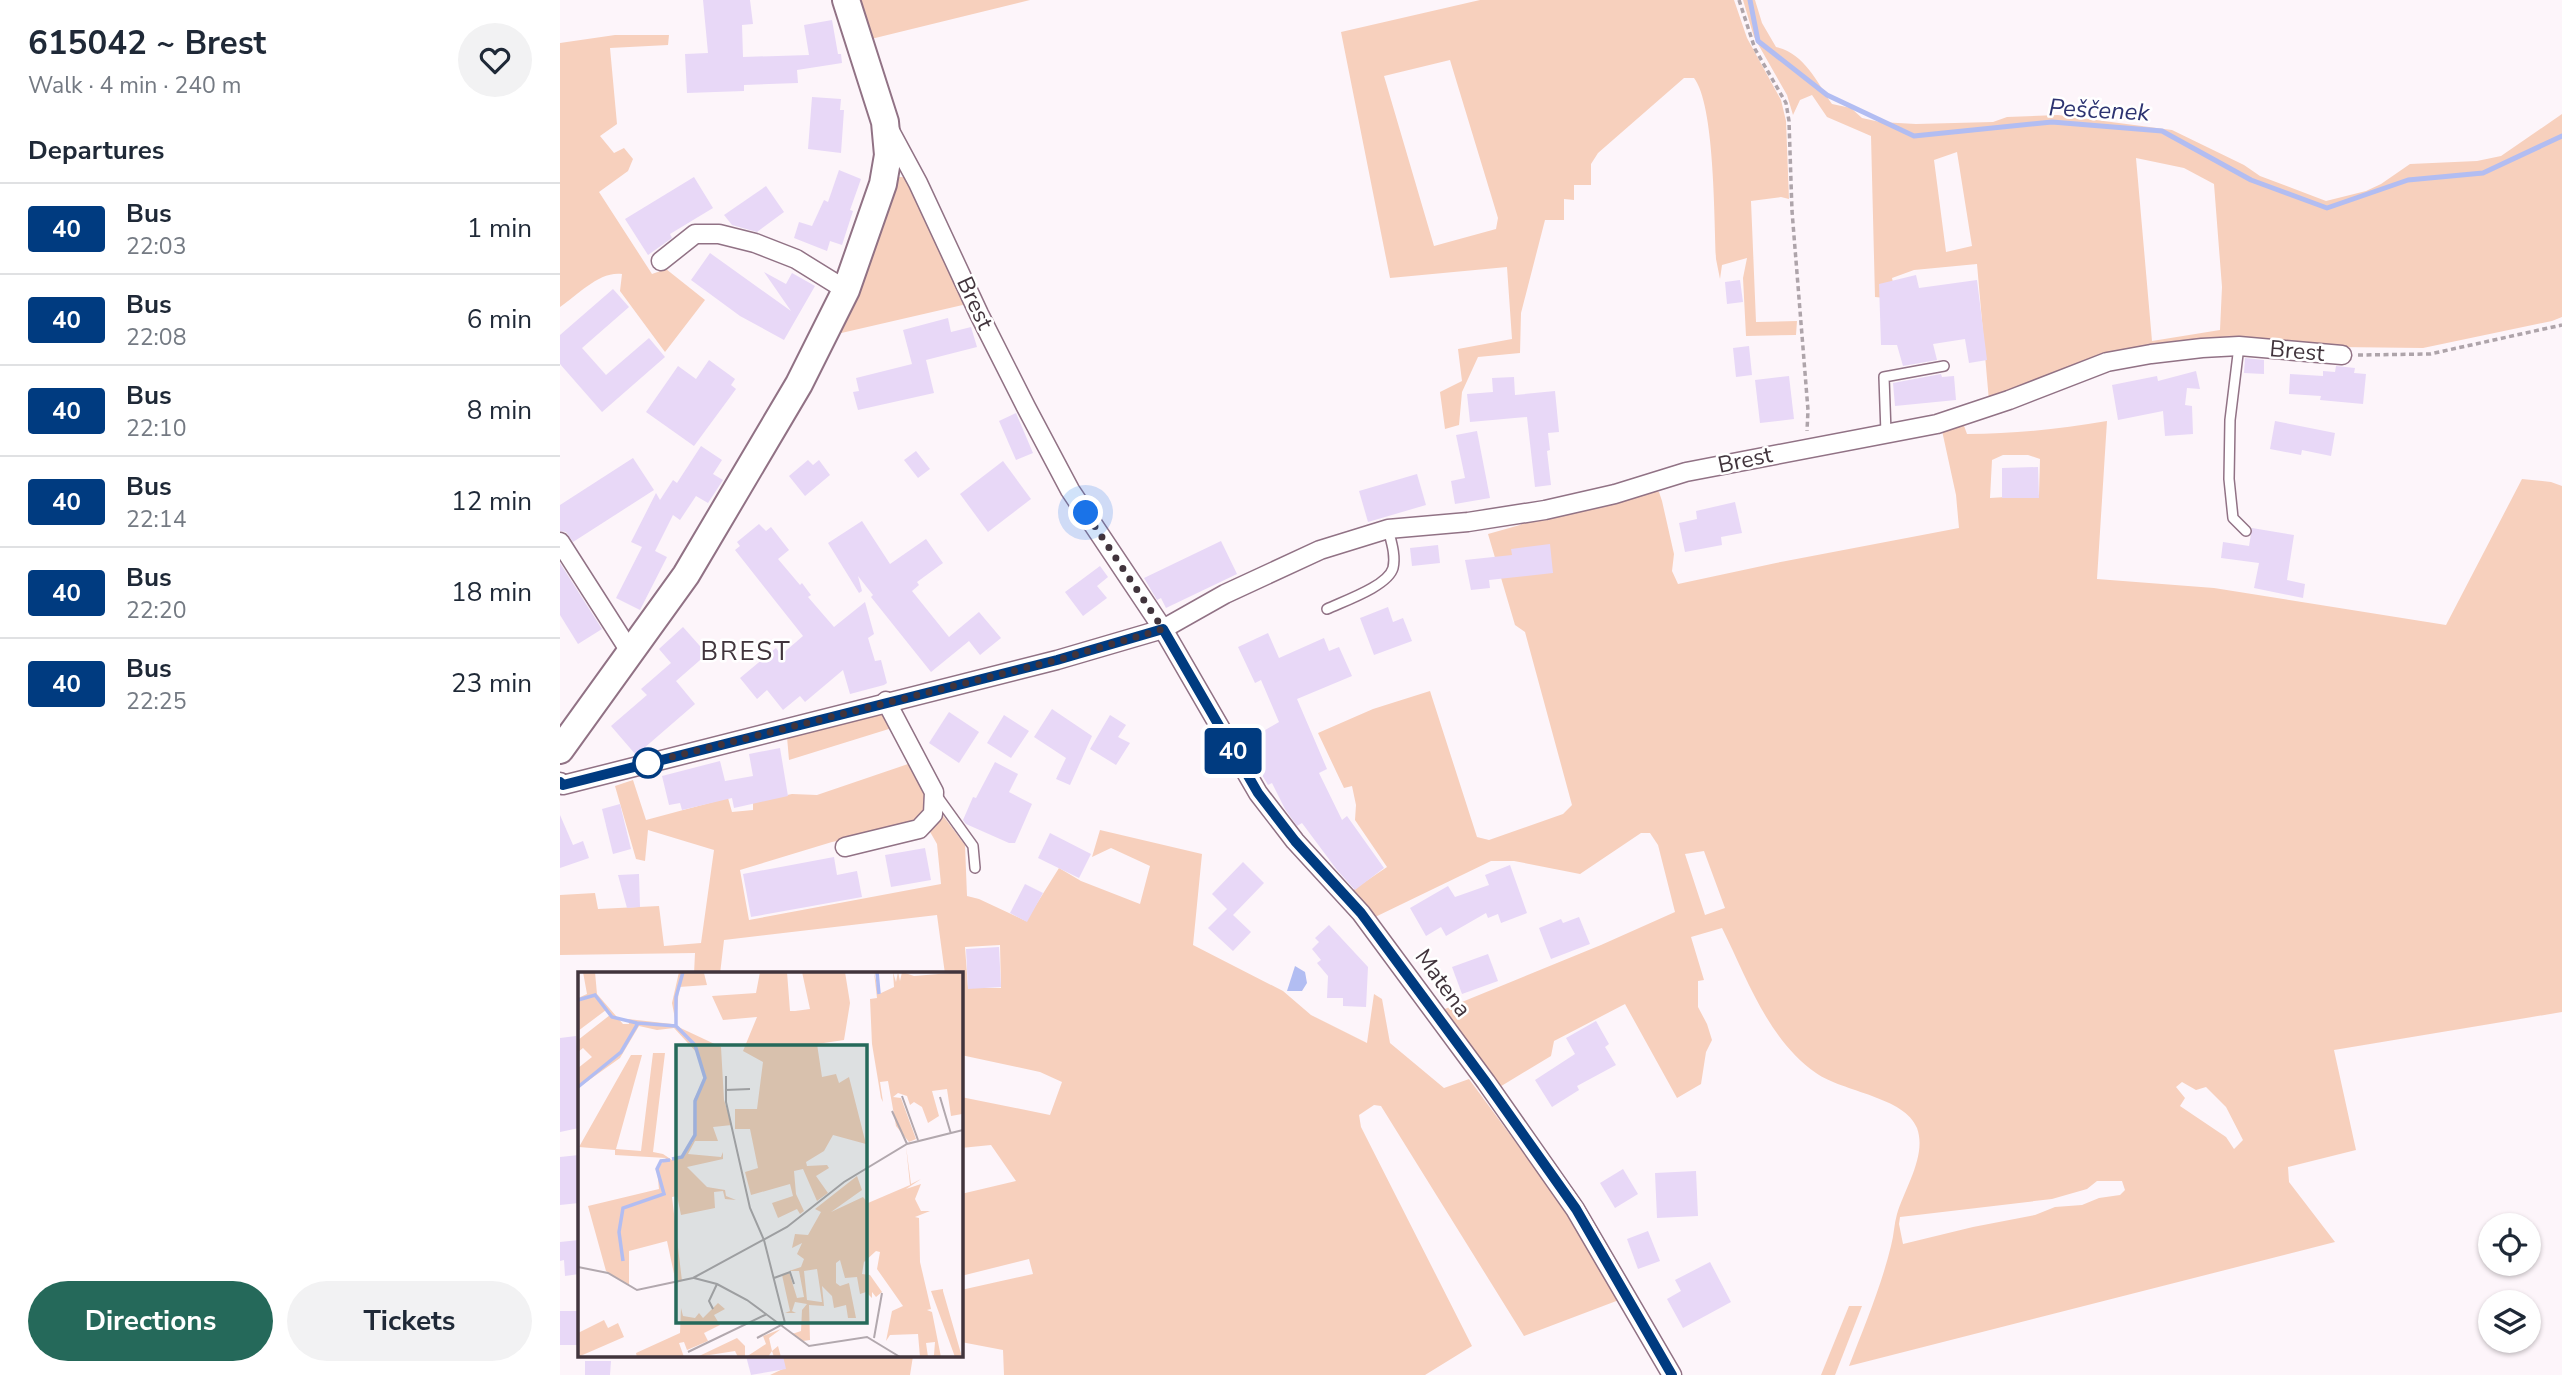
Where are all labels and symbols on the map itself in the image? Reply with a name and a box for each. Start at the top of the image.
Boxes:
water label: Peščenek [2048,91,2151,129]
street label: Brest [949,272,1001,335]
street label: Brest [2268,333,2327,369]
street label: Brest [1715,439,1776,481]
your location [1068,495,1103,530]
district label: BREST [700,634,792,669]
line badge: 40 [1202,728,1264,774]
unlabelled marker [633,748,663,778]
street label: Matena [1408,943,1478,1023]
inset map [578,972,962,1358]

